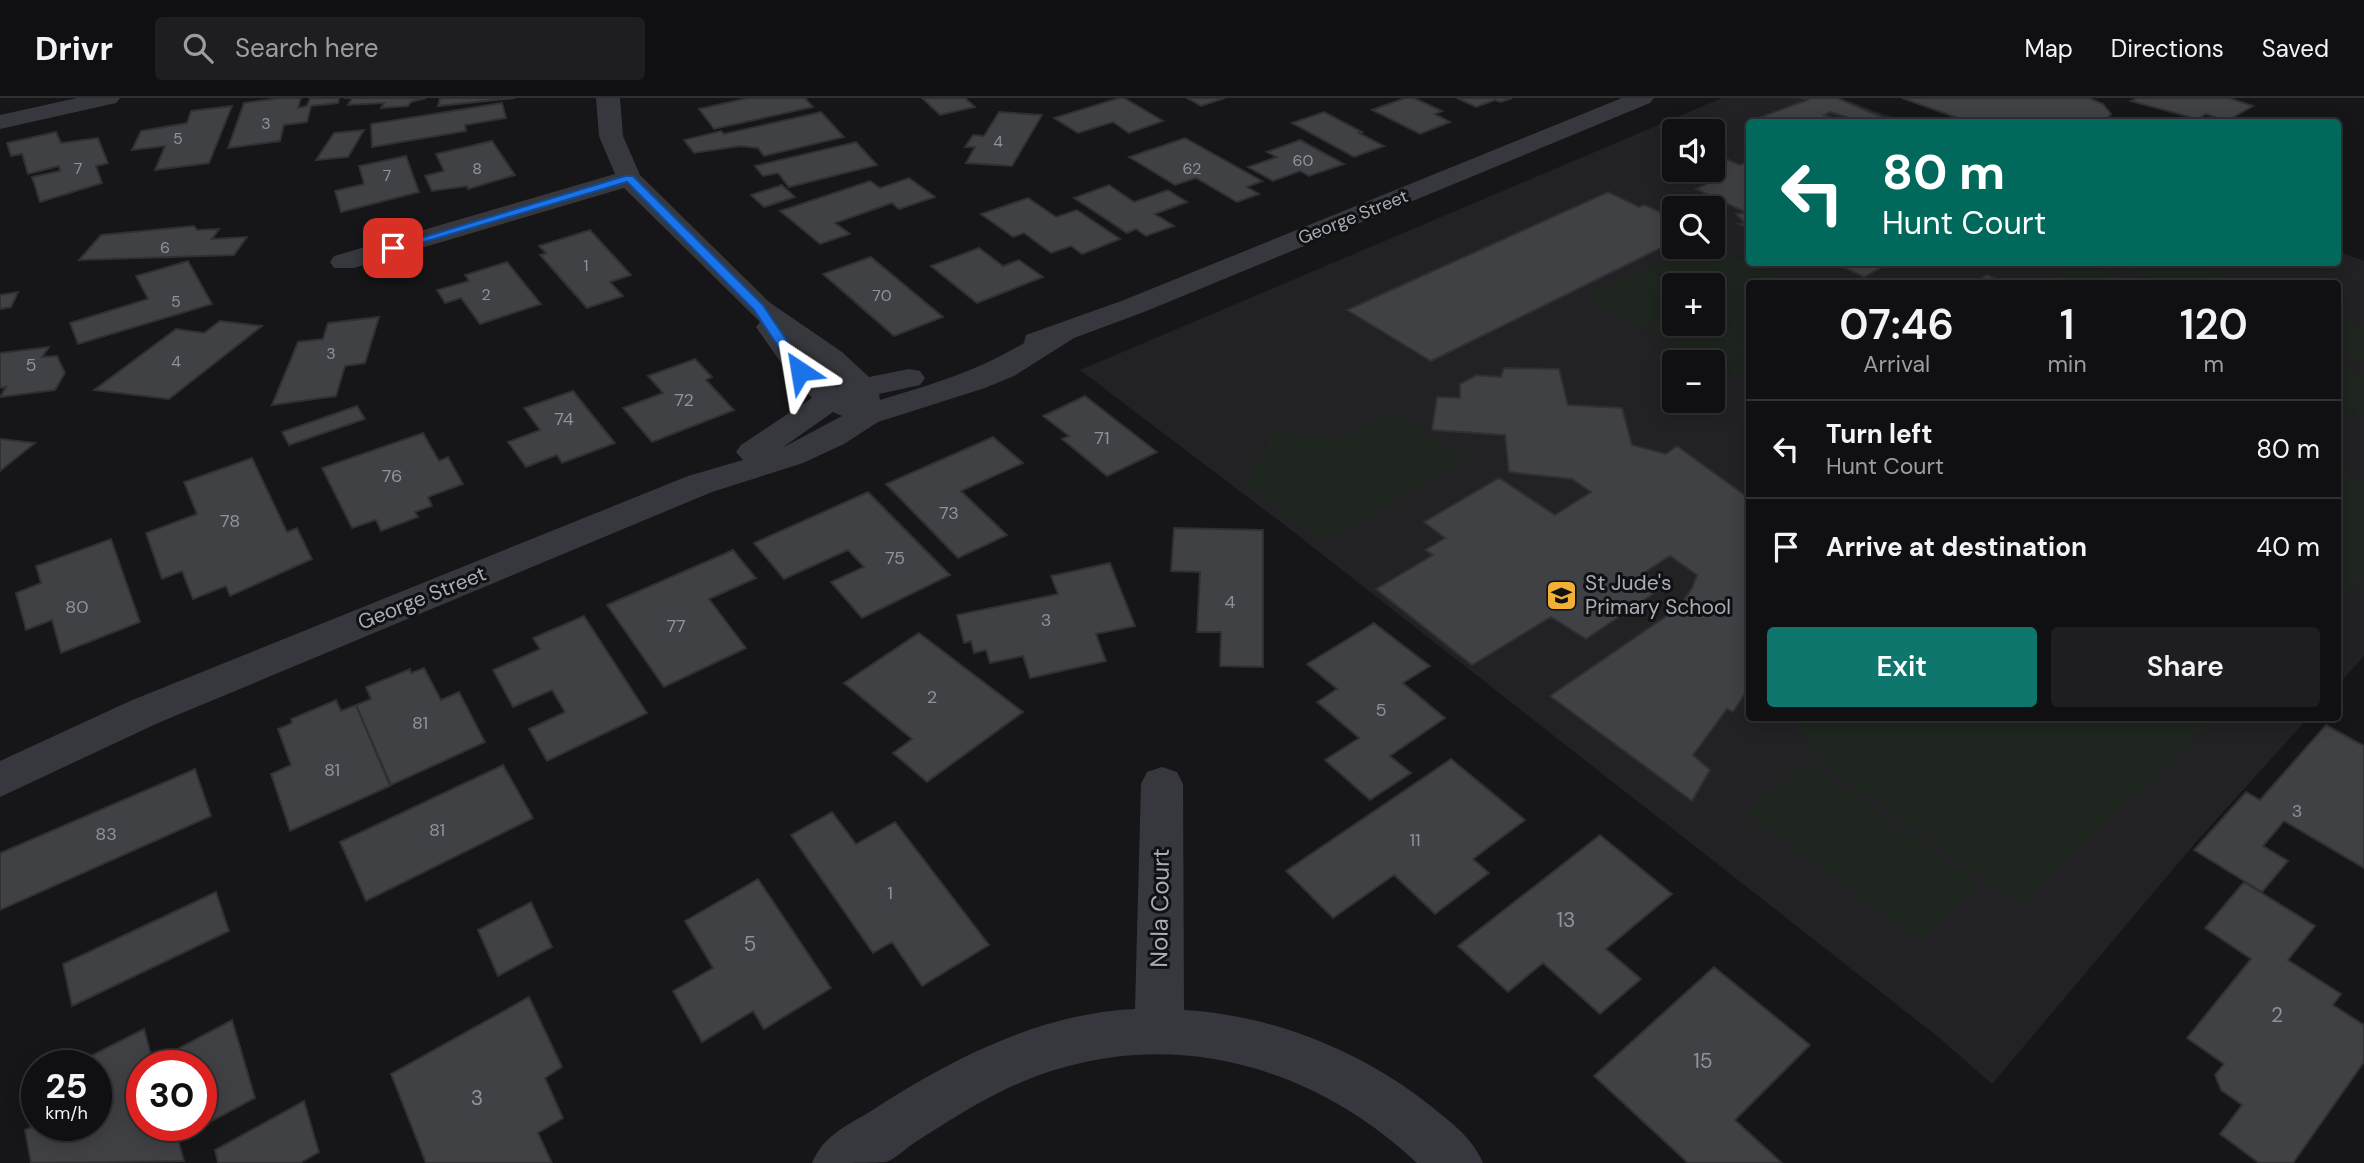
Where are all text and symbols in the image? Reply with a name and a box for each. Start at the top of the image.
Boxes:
search box [155,17,645,80]
text: Drivr [35,27,113,70]
icon: search [179,29,217,67]
text: Search here [235,31,378,65]
text: Map [2025,33,2073,64]
text: Directions [2111,33,2224,64]
text: Saved [2262,33,2329,64]
house number: 3 [261,113,271,134]
map controls [1662,119,1725,413]
button: sound [1662,119,1725,182]
house number: 5 [173,128,183,149]
house number: 4 [993,131,1003,152]
text: 80 m [1882,140,2005,204]
icon: left [1767,147,1858,238]
house number: 60 [1293,150,1314,171]
house number: 7 [74,158,82,179]
house number: 8 [472,158,482,179]
house number: 62 [1183,158,1201,179]
house number: 7 [383,165,391,186]
street label: George Street [1294,184,1412,250]
button: search [1662,196,1725,259]
text: Hunt Court [1882,202,2046,244]
pin [363,218,423,278]
icon: arrive [374,229,412,267]
house number: 6 [160,237,170,258]
house number: 1 [584,255,589,276]
button: + [1662,273,1725,336]
house number: 2 [481,284,491,305]
house number: 70 [872,285,892,306]
house number: 5 [171,291,181,312]
text: 07:46 [1839,297,1954,352]
text: 1 [2060,297,2074,352]
text: 120 [2180,297,2248,352]
position arrow [763,334,837,408]
house number: 3 [326,343,336,364]
text: Arrival [1863,349,1930,379]
text: min [2047,349,2087,379]
text: m [2204,349,2224,379]
button: − [1662,350,1725,413]
house number: 4 [171,351,181,372]
house number: 5 [26,353,36,377]
house number: 72 [674,388,694,412]
house number: 74 [554,407,574,431]
text: Turn left [1826,417,1933,451]
house number: 71 [1094,426,1110,450]
icon: left [1767,430,1805,468]
text: 80 m [2256,432,2320,466]
text: Hunt Court [1826,451,1944,481]
house number: 76 [382,464,402,488]
house number: 73 [939,501,959,525]
house number: 78 [220,509,240,533]
icon: arrive [1767,528,1805,566]
text: Arrive at destination [1826,530,2087,564]
text: 40 m [2256,530,2320,564]
house number: 75 [885,546,905,570]
street label: George Street [354,560,490,636]
place label: St Jude's Primary School [1585,569,1731,621]
school or university icon: St Jude's Primary School [1545,578,1579,612]
house number: 4 [1225,590,1236,614]
house number: 80 [65,595,89,619]
house number: 3 [1041,608,1051,632]
house number: 77 [666,614,686,638]
button: Exit [1767,627,2037,707]
button: Share [2051,627,2320,707]
house number: 2 [927,685,937,709]
house number: 5 [1376,698,1386,722]
house number: 81 [412,711,428,735]
house number: 81 [324,758,340,782]
house number: 3 [2292,799,2302,823]
house number: 81 [429,818,445,842]
house number: 83 [95,822,117,846]
house number: 11 [1409,828,1421,852]
street label: Nola Court [1143,848,1176,968]
house number: 1 [887,881,893,905]
house number: 13 [1557,906,1575,934]
house number: 5 [744,930,756,958]
house number: 2 [2271,1001,2283,1029]
house number: 15 [1693,1047,1713,1075]
speed limit sign: 30 [126,1050,217,1141]
text: 25 [46,1063,87,1109]
house number: 3 [471,1084,483,1112]
text: km/h [45,1101,88,1125]

